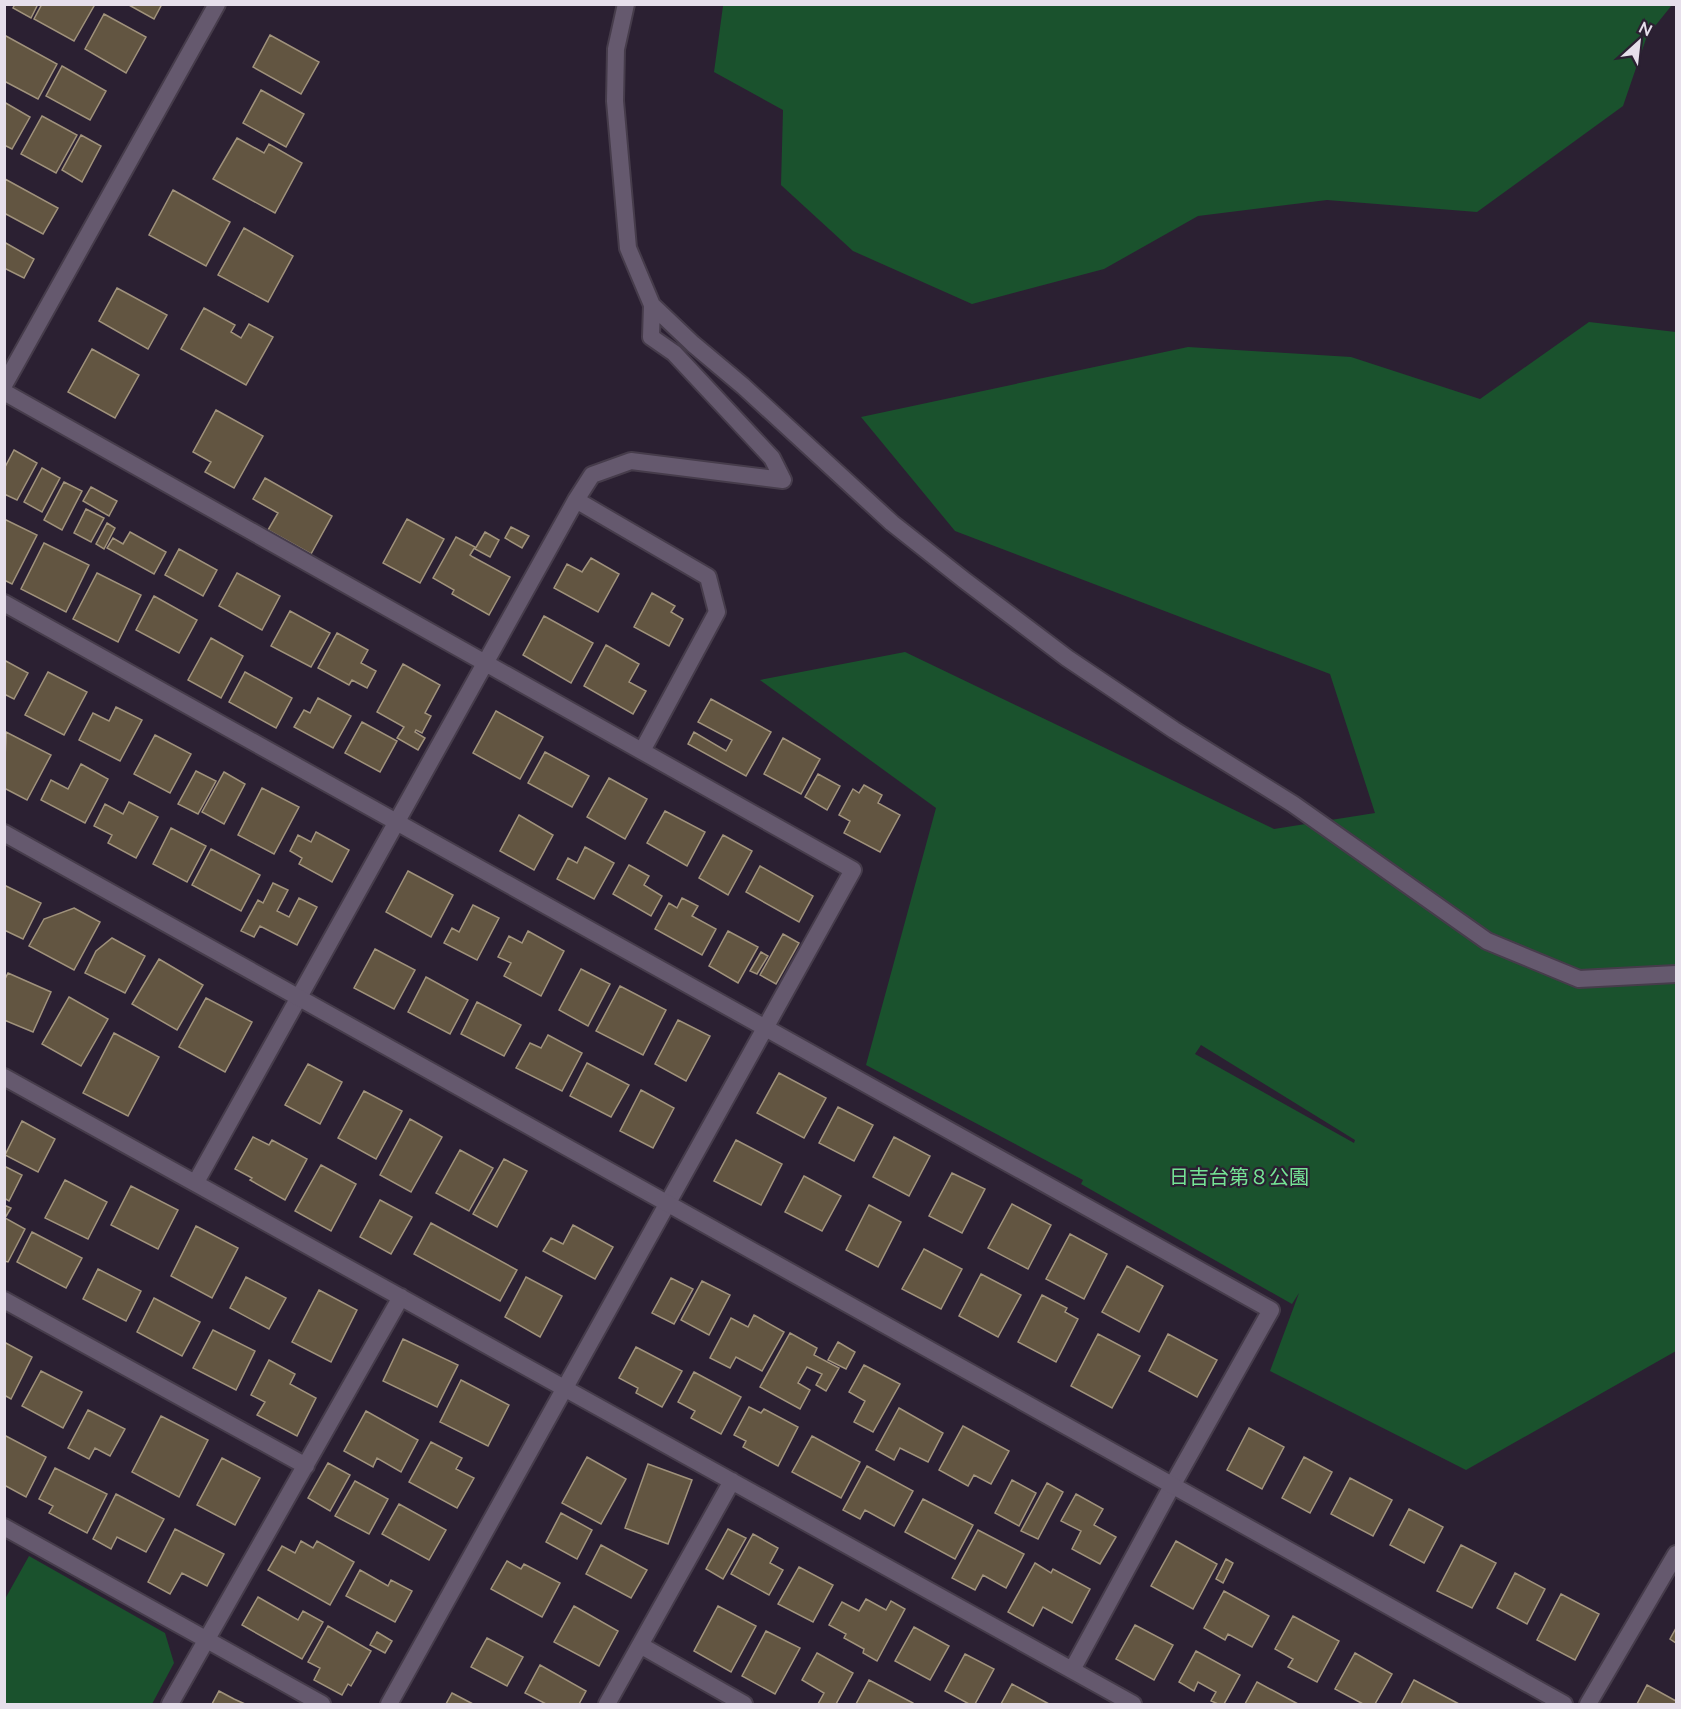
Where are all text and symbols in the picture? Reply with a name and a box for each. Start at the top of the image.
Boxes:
north arrow [1609,12,1669,72]
text: N [1636,17,1656,39]
park label: 日吉台第８公園 [1169,1164,1309,1188]

